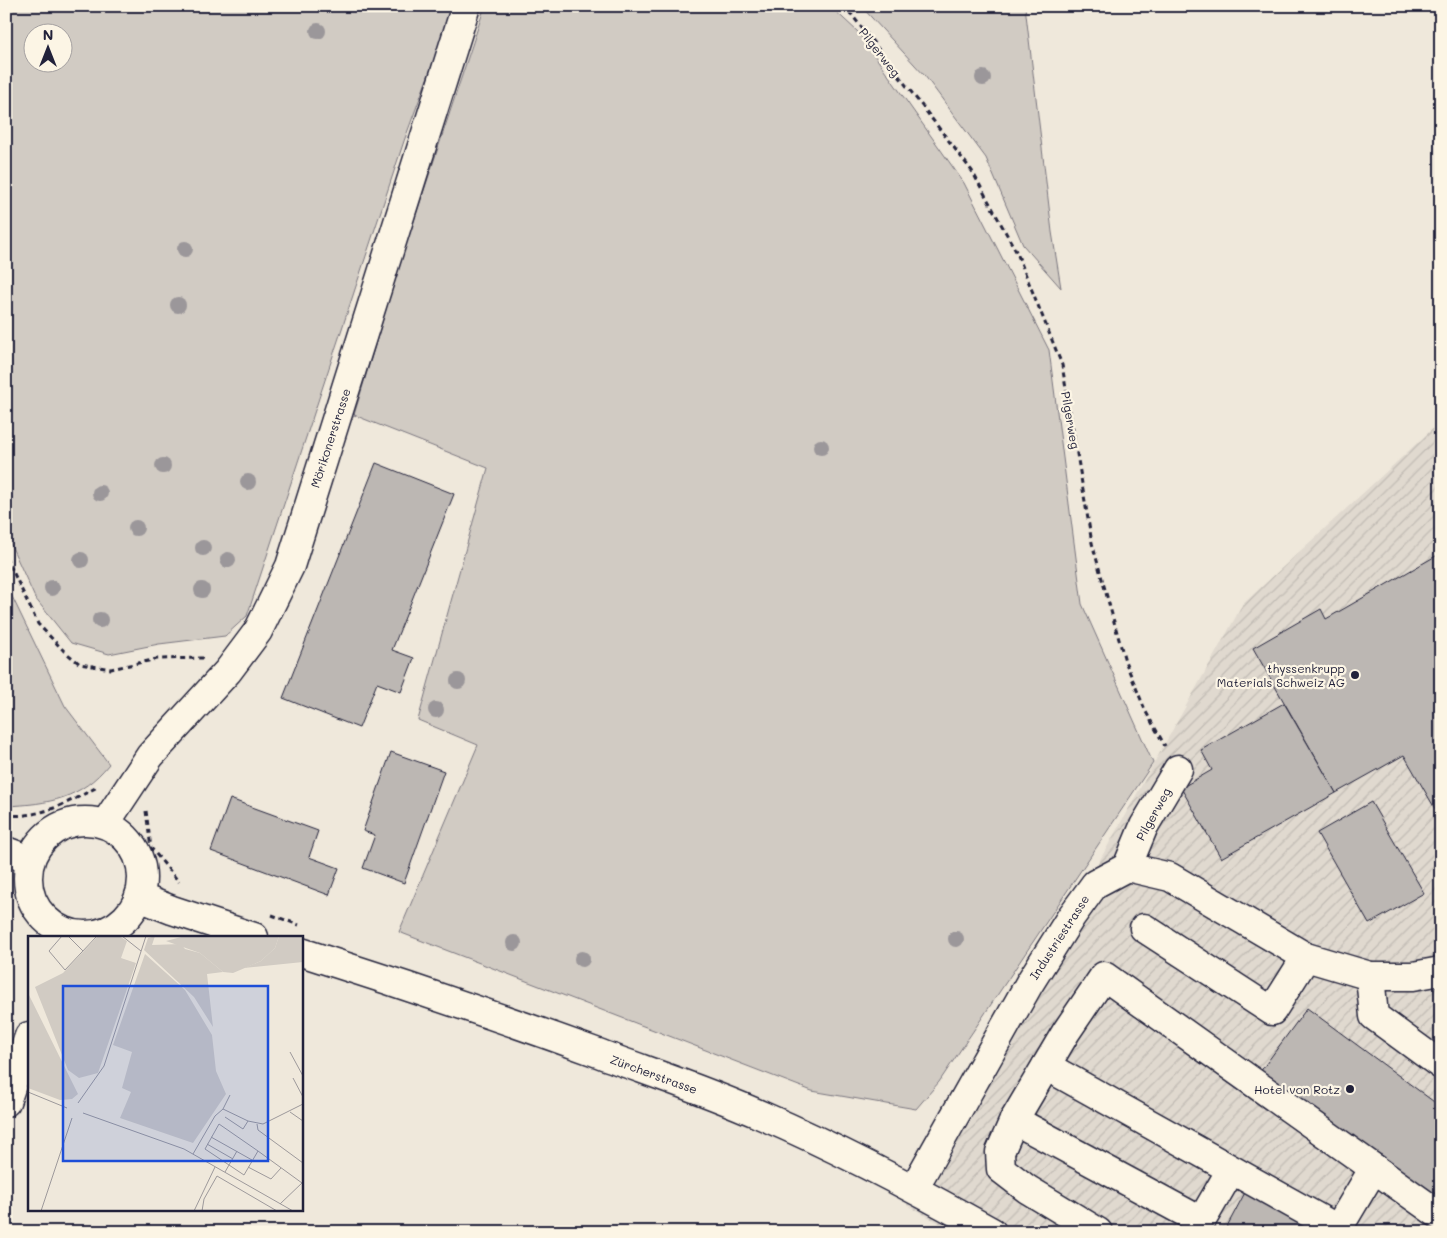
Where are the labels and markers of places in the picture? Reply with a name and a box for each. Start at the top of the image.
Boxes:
place label: thyssenkrupp Materials Schweiz AG [1217,660,1345,690]
marker: thyssenkrupp Materials Schweiz AG [1349,669,1361,681]
place label: Hotel von Rotz [1254,1081,1340,1097]
marker: Hotel von Rotz [1344,1083,1356,1095]

